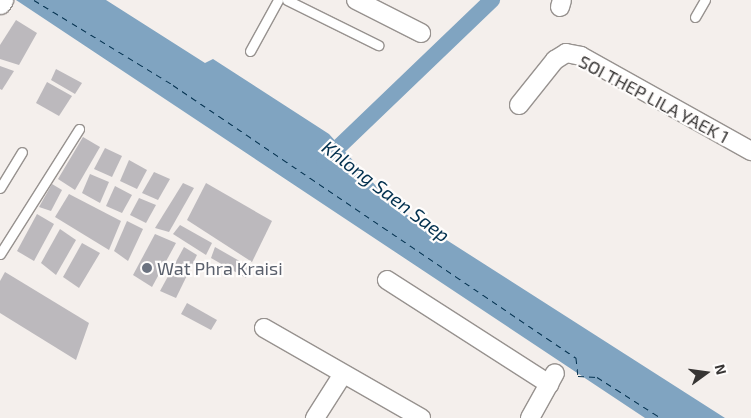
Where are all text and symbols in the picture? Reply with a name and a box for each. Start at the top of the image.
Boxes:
street label: SOI THEP LILA YAEK 1 [574,50,734,148]
water label: Khlong Saen Saep [318,135,454,247]
place label: Wat Phra Kraisi [157,257,283,279]
marker: Wat Phra Kraisi [141,262,153,274]
north arrow [681,348,731,398]
text: N [712,362,731,376]

